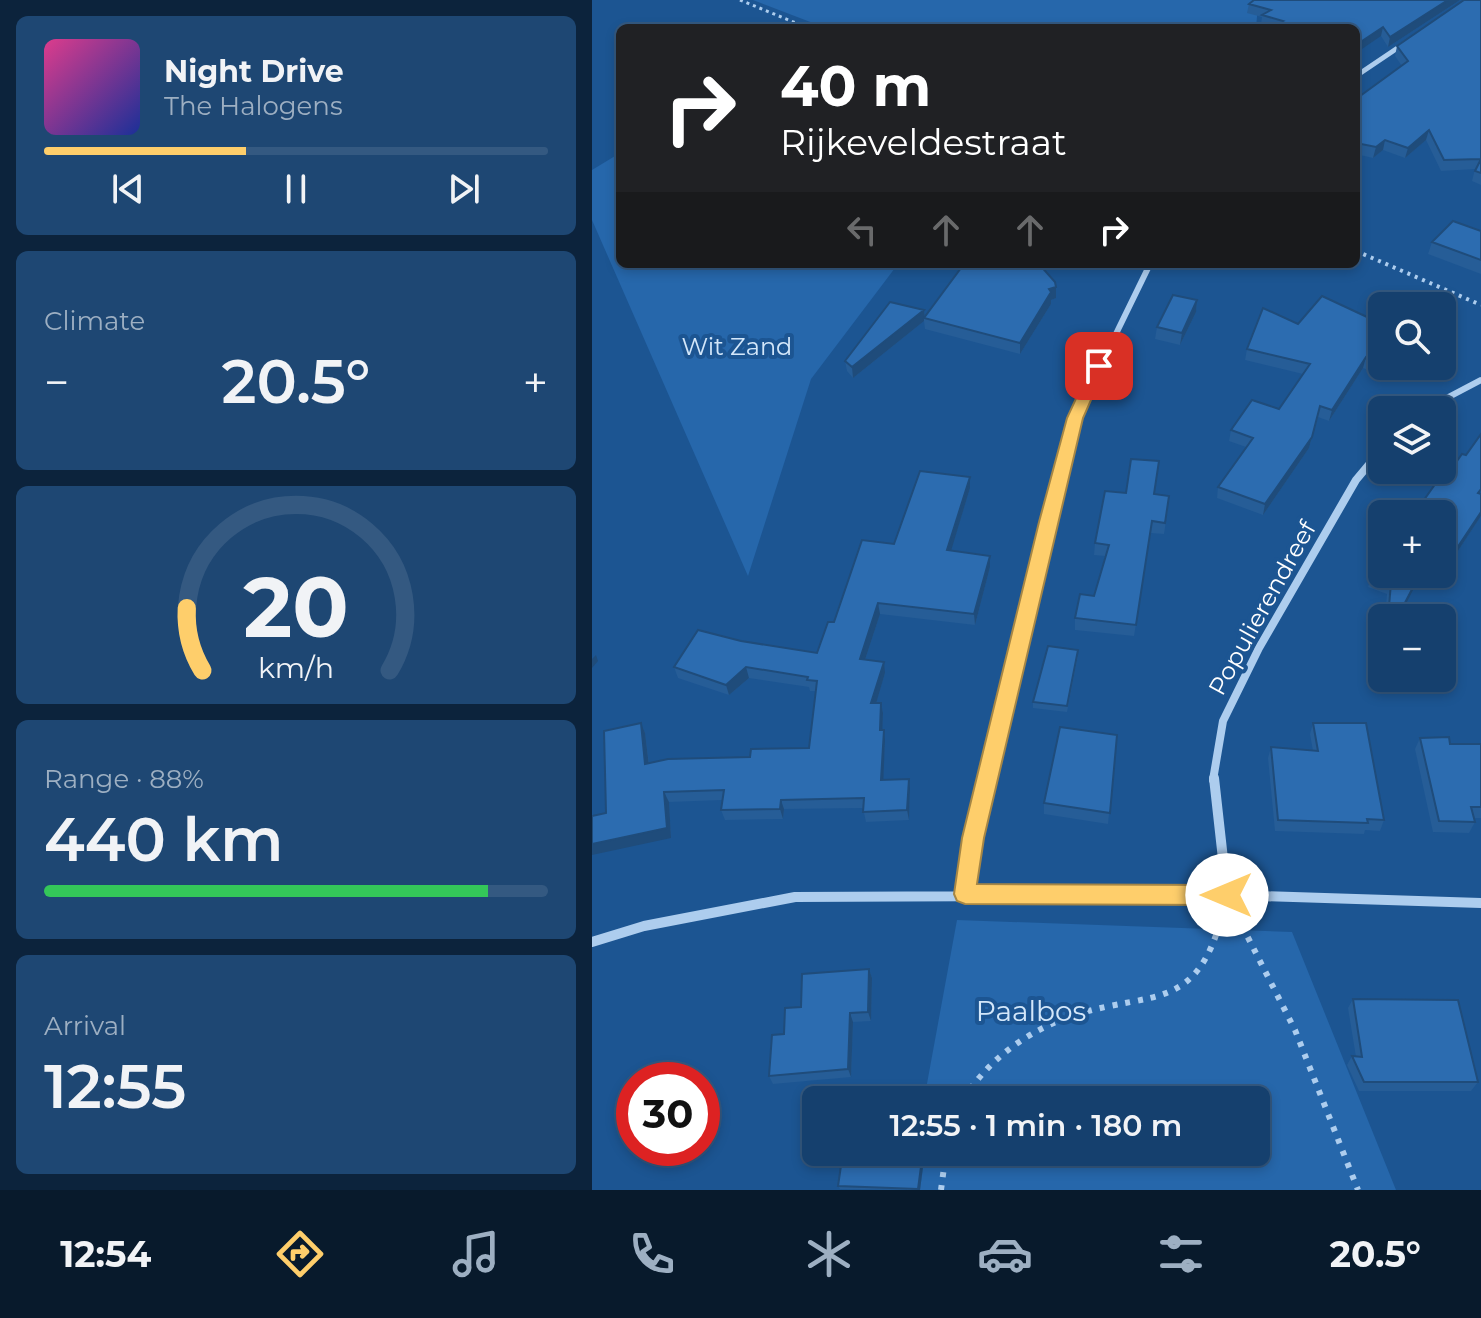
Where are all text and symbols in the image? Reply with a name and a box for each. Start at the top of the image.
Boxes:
text: 40 m [780,52,931,120]
text: Night Drive [164,53,344,90]
icon: right [648,56,752,160]
text: The Halogens [164,90,343,122]
text: Rijkeveldestraat [780,120,1067,164]
icon: previous [106,167,150,211]
icon: pause [274,167,318,211]
icon: next [442,167,486,211]
icon: left [840,208,884,252]
icon: ahead [924,208,968,252]
icon: ahead [1008,208,1052,252]
icon: right [1092,208,1136,252]
map controls [1368,292,1456,692]
button: search [1368,292,1456,380]
text: Climate [44,305,145,337]
park label: Wit Zand [682,332,792,361]
pin [1065,332,1133,400]
icon: arrive [1077,344,1121,388]
text: 20.5° [222,345,370,418]
text: − [44,355,69,409]
text: + [523,355,548,409]
button: layers [1368,396,1456,484]
button: + [1368,500,1456,588]
street label: Populierendreef [1202,515,1322,700]
text: 20 [243,556,349,658]
button: − [1368,604,1456,692]
text: km/h [258,650,334,685]
text: Range · 88% [44,763,204,795]
text: 440 km [44,803,283,876]
position arrow [1185,853,1269,937]
park label: Paalbos [976,994,1086,1028]
text: Arrival [44,1010,126,1042]
text: 12:55 [44,1050,186,1123]
speed limit sign: 30 [616,1062,720,1166]
text: 12:55 · 1 min · 180 m [890,1107,1182,1144]
icon: directions [272,1226,328,1282]
icon: music [448,1226,504,1282]
icon: phone [624,1226,680,1282]
icon: climate [801,1226,857,1282]
icon: car [977,1226,1033,1282]
icon: filters [1153,1226,1209,1282]
text: 12:54 [60,1232,151,1276]
text: 20.5° [1330,1232,1421,1276]

